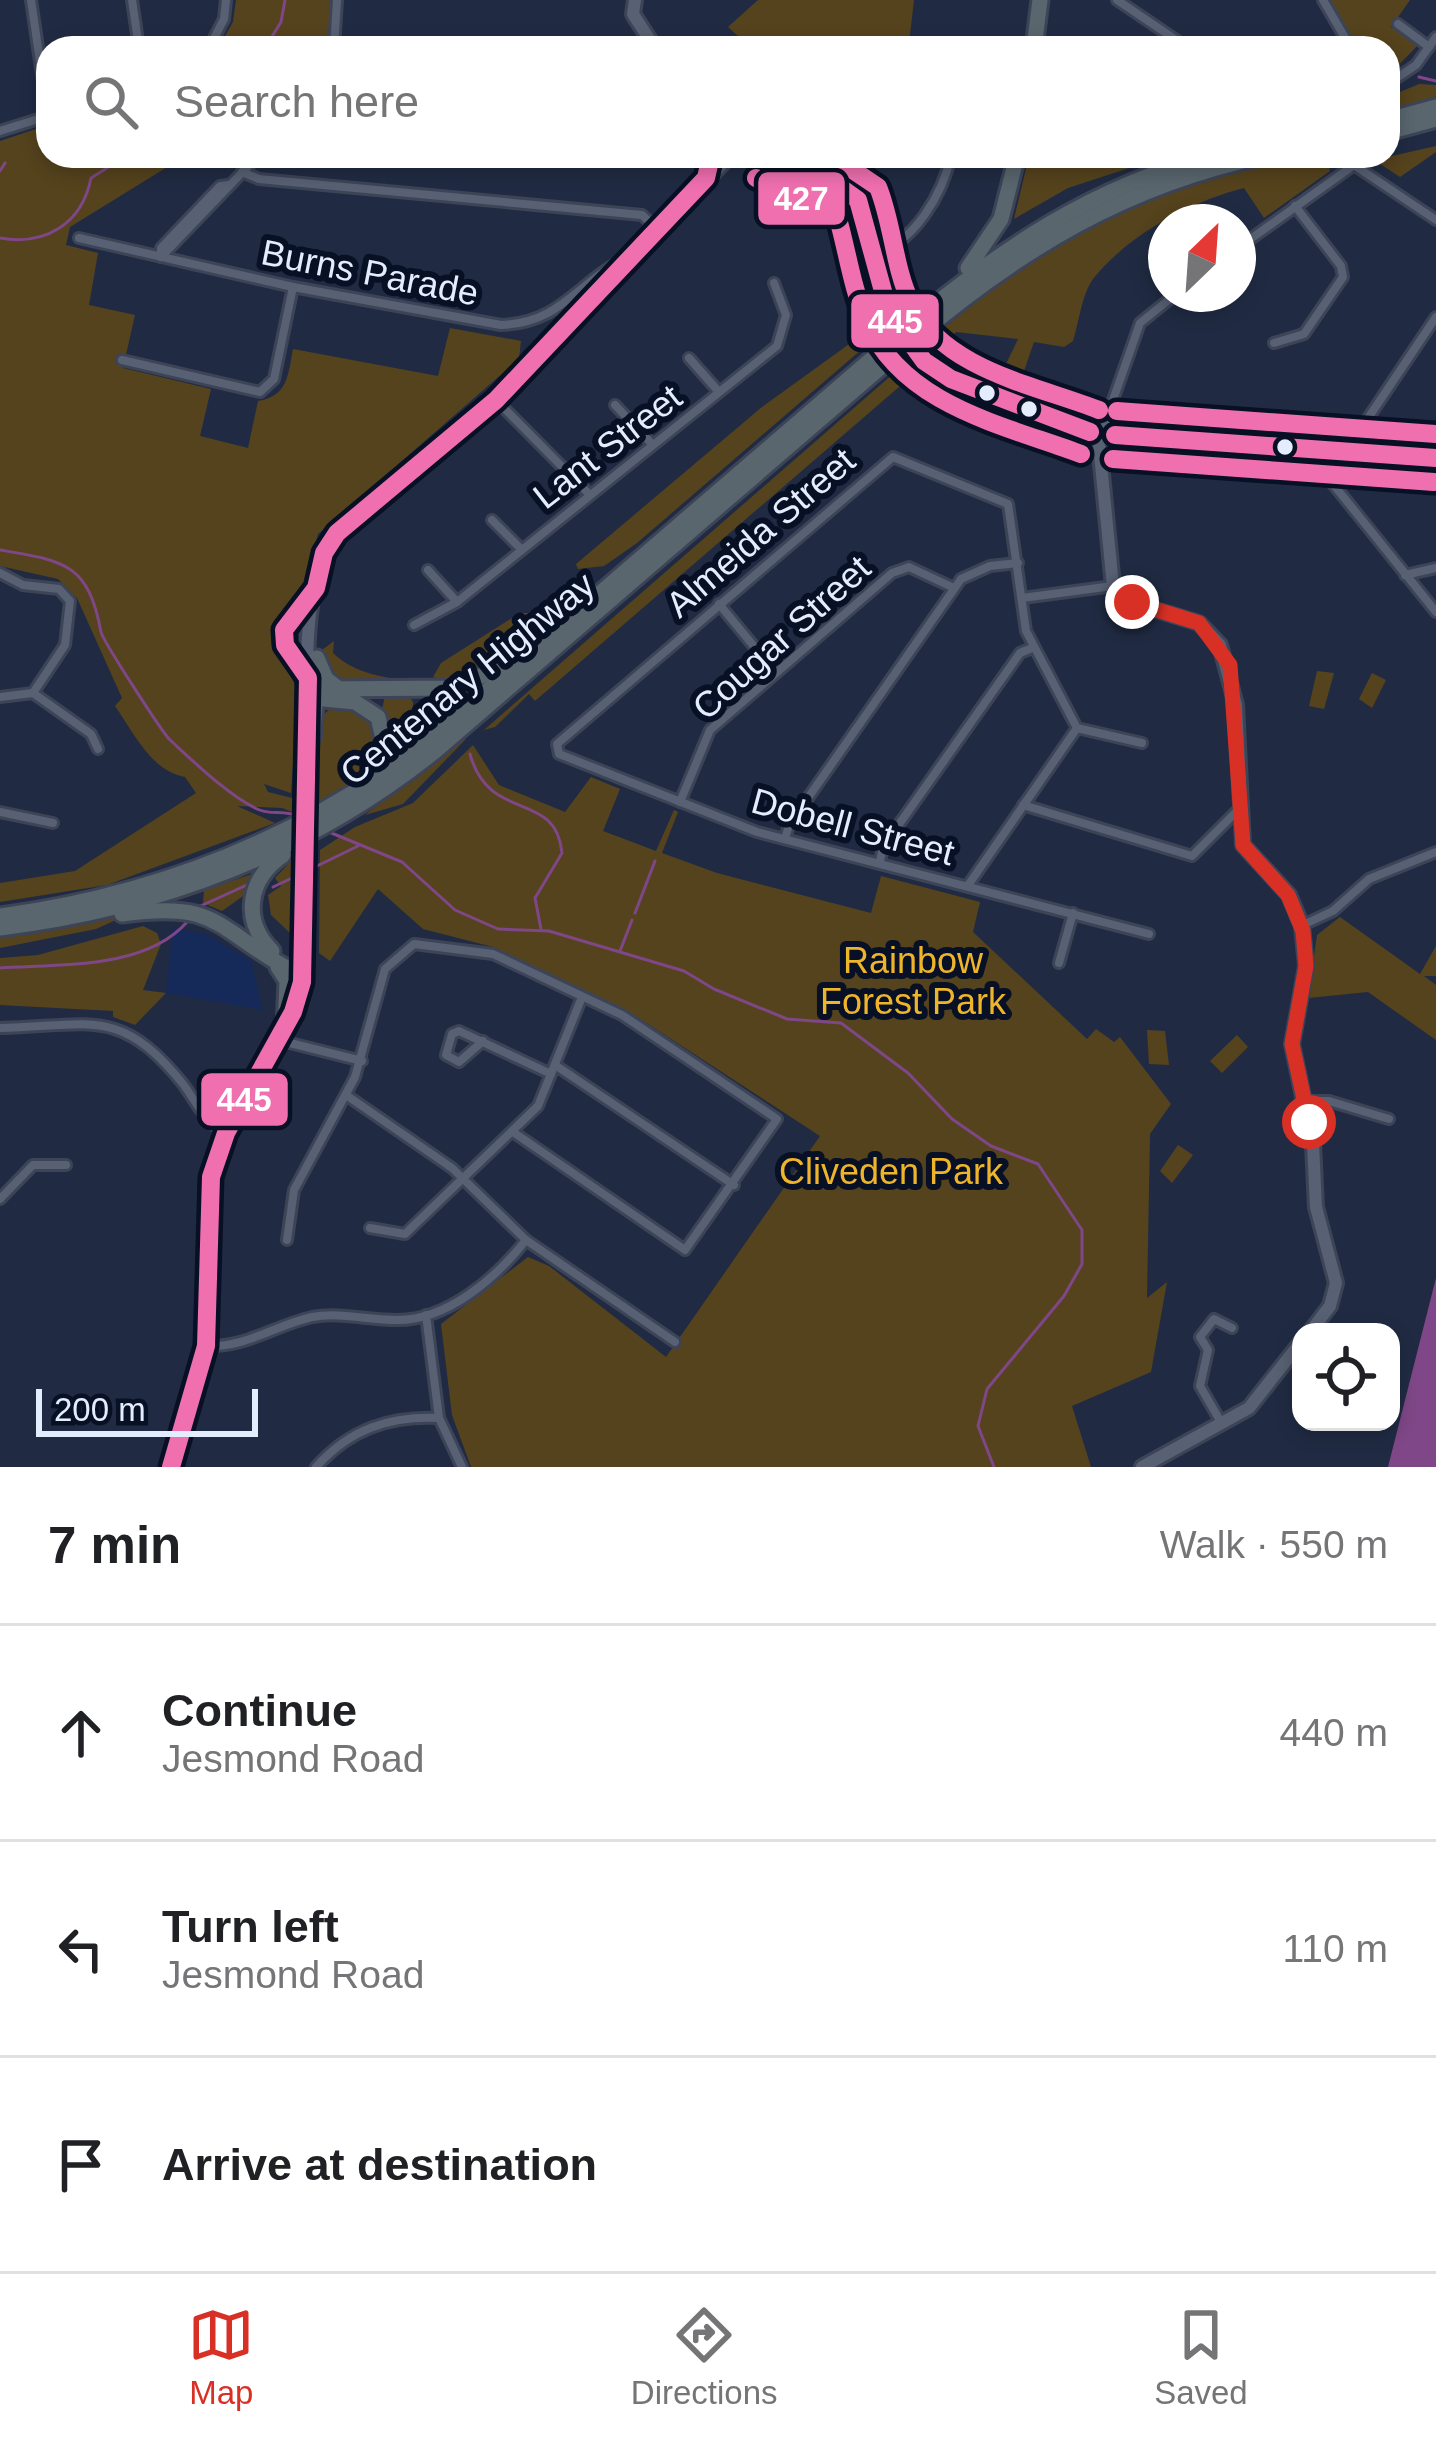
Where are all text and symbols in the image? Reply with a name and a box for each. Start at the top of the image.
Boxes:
search box [36,36,1400,168]
icon: search [78,69,144,135]
text: Search here [174,76,419,127]
line badge: 427 [756,170,847,227]
text: 427 [773,180,829,217]
north arrow [1148,204,1256,312]
street label: Burns Parade [258,231,482,314]
line badge: 445 [849,292,941,350]
text: 445 [867,303,923,340]
street label: Lant Street [525,376,689,517]
unlabelled marker [976,382,998,404]
unlabelled marker [1018,398,1040,420]
unlabelled marker [1274,436,1296,458]
street label: Almeida Street [658,439,863,625]
street label: Cougar Street [684,547,878,728]
street label: Centenary Highway [332,564,602,793]
route end [1105,575,1159,629]
street label: Dobell Street [747,780,959,873]
park label: Rainbow Forest Park [820,940,1007,1022]
line badge: 445 [199,1071,290,1128]
text: 445 [216,1081,272,1118]
route start [1282,1095,1336,1149]
park label: Cliveden Park [779,1151,1004,1192]
map controls [1292,1323,1400,1431]
button: locate [1292,1323,1400,1431]
scale bar [36,1383,258,1436]
text: 200 m [54,1391,146,1428]
text: 7 min [48,1517,181,1574]
text: Walk · 550 m [1160,1523,1388,1566]
text: Continue [162,1685,357,1736]
icon: ahead [48,1700,114,1766]
text: 440 m [1280,1711,1388,1754]
text: Jesmond Road [162,1737,424,1780]
text: Turn left [162,1901,339,1952]
icon: left [48,1916,114,1982]
text: 110 m [1283,1927,1388,1970]
text: Jesmond Road [162,1953,424,1996]
icon: arrive [48,2132,114,2198]
text: Arrive at destination [162,2139,597,2190]
tab: Map [188,2302,254,2412]
tab: Directions [631,2302,778,2412]
tab: Saved [1154,2302,1248,2412]

